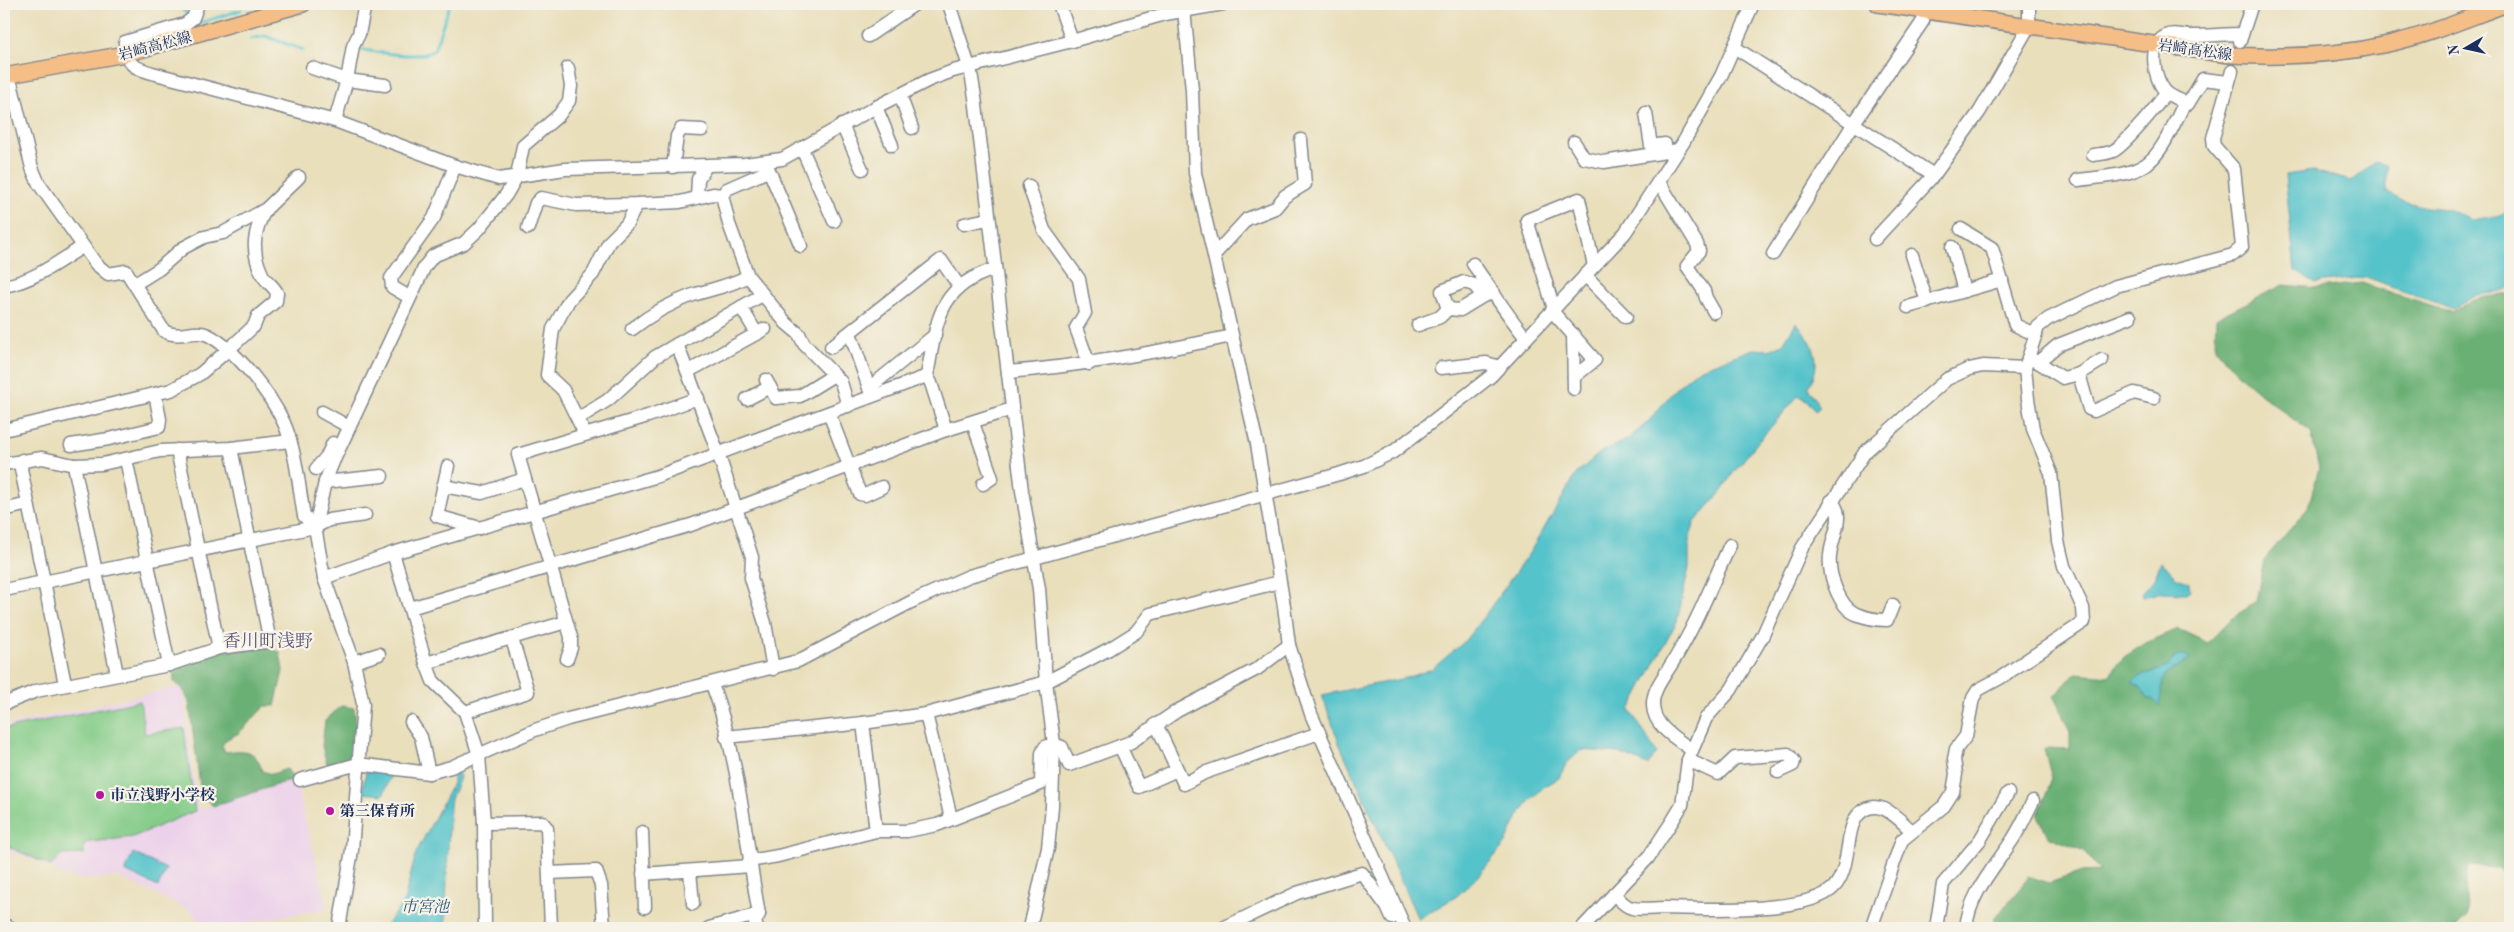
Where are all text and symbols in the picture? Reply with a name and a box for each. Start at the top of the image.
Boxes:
north arrow [2442,22,2492,72]
street label: 岩崎高松線 [117,29,194,64]
street label: 岩崎高松線 [2157,37,2233,64]
text: N [2446,43,2462,56]
district label: 香川町浅野 [223,631,313,651]
place label: 市立浅野小学校 [110,787,215,804]
marker: 市立浅野小学校 [94,789,106,801]
place label: 第三保育所 [340,803,415,820]
marker: 第三保育所 [324,805,336,817]
water label: 市宮池 [401,898,451,916]

